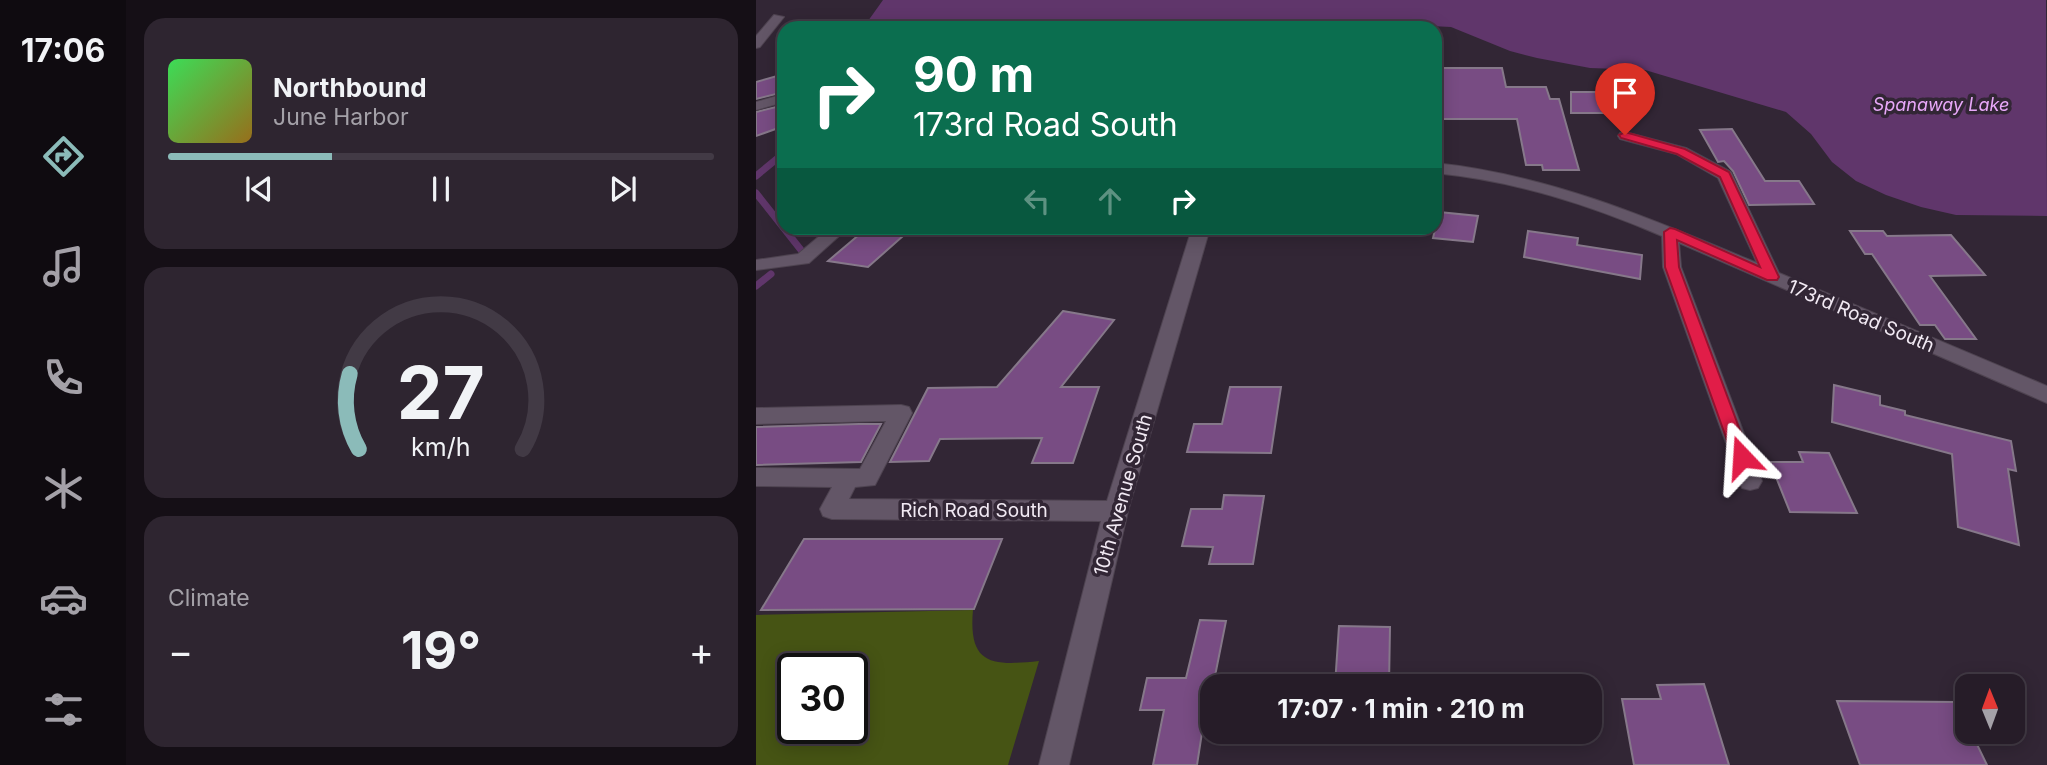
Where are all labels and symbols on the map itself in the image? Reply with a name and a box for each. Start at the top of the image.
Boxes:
pin [1595,63,1655,135]
water label: Spanaway Lake [1873,94,2009,115]
street label: 173rd Road South [1784,275,1938,357]
street label: 10th Avenue South [1089,411,1157,579]
position arrow [1705,420,1779,494]
street label: Rich Road South [900,499,1048,522]
speed limit sign: 30 [777,653,868,744]
north arrow [1955,674,2025,744]

